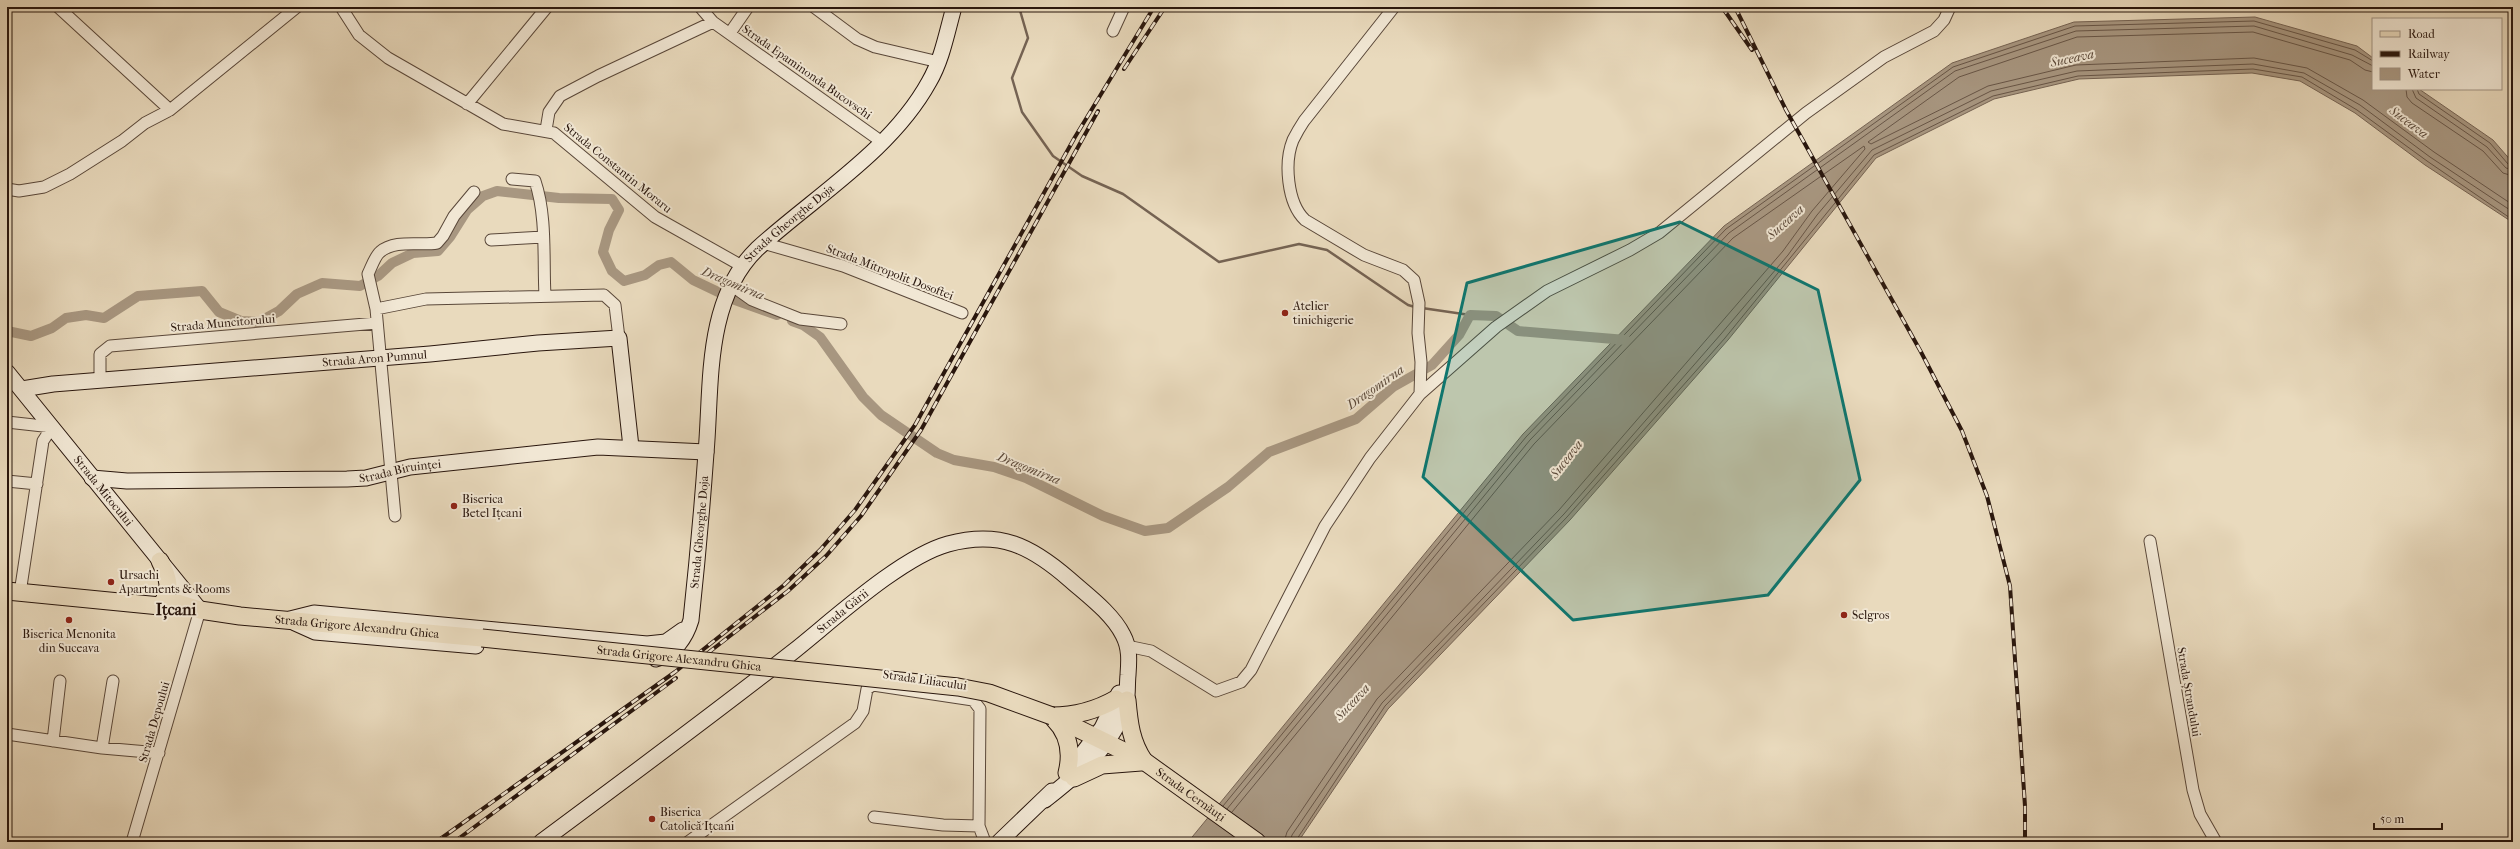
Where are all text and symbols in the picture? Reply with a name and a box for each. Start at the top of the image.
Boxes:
legend [2372,18,2502,90]
street label: Strada Epaminonda Bucovschi [740,22,875,122]
text: Road [2408,27,2435,41]
water label: Suceava [2048,46,2095,70]
text: Railway [2408,47,2450,61]
text: Water [2407,67,2441,81]
water label: Suceava [2386,102,2431,141]
street label: Strada Constantin Moraru [561,120,675,216]
street label: Strada Gheorghe Doja [741,181,837,265]
water label: Suceava [1763,201,1807,243]
street label: Strada Mitropolit Dosoftei [824,241,956,303]
water label: Dragomirna [699,263,767,303]
place label: Atelier tinichigerie [1292,299,1354,327]
marker: Atelier tinichigerie [1280,308,1290,318]
street label: Strada Muncitorului [170,311,276,335]
street label: Strada Aron Pumnul [322,347,428,370]
water label: Dragomirna [1343,362,1407,413]
water label: Suceava [1546,437,1586,482]
water label: Dragomirna [994,448,1063,487]
street label: Strada Mitocului [71,453,136,529]
street label: Strada Biruinței [359,457,442,485]
street label: Strada Gheorghe Doja [687,475,711,589]
place label: Biserica Betel Iţcani [462,492,523,520]
marker: Biserica Betel Iţcani [449,501,459,511]
place label: Ursachi Apartments & Rooms [118,568,230,596]
marker: Ursachi Apartments & Rooms [106,577,116,587]
street label: Strada Gării [814,586,872,636]
district label: Ițcani [156,600,196,620]
place label: Selgros [1852,608,1890,622]
marker: Selgros [1839,610,1849,620]
street label: Strada Grigore Alexandru Ghica [274,612,440,641]
marker: Biserica Menonita din Suceava [64,615,74,625]
place label: Biserica Menonita din Suceava [22,627,116,655]
street label: Strada Grigore Alexandru Ghica [596,643,762,674]
street label: Strada Ștrandului [2174,646,2204,738]
street label: Strada Liliacului [882,667,968,693]
street label: Strada Depoului [136,679,172,764]
water label: Suceava [1331,681,1373,724]
street label: Strada Cernăuți [1153,765,1229,824]
place label: Biserica Catolică Ițcani [660,805,735,833]
scale bar [2374,805,2442,831]
text: 50 m [2380,812,2404,826]
marker: Biserica Catolică Ițcani [647,814,657,824]

